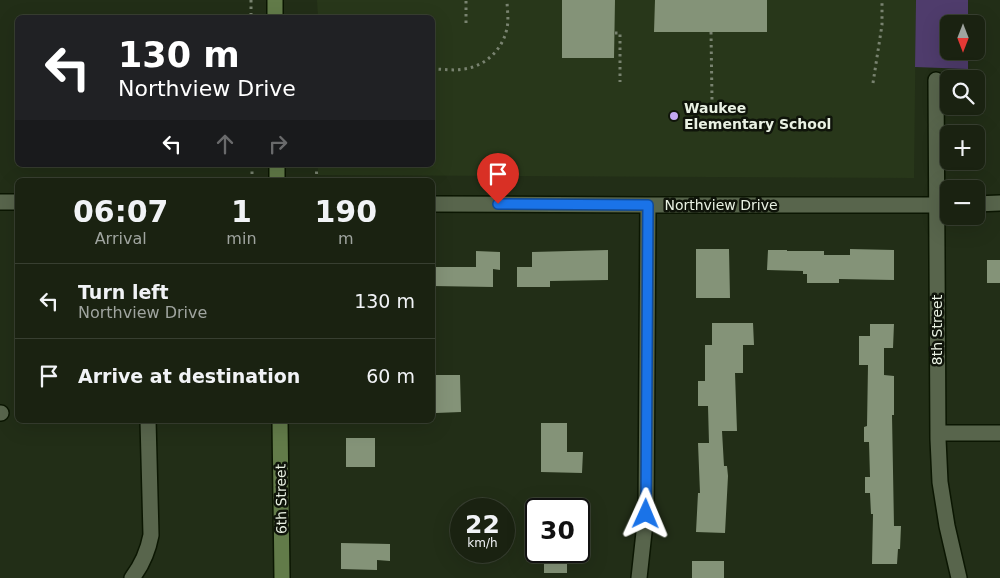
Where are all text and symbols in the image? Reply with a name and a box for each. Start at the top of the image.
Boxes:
north arrow [940,15,985,60]
map controls [940,15,985,225]
icon: left [35,35,100,100]
text: 130 m [118,35,240,75]
button: search [940,70,985,115]
text: Northview Drive [118,76,296,101]
place label: Waukee Elementary School [684,100,831,132]
marker: Waukee Elementary School [668,110,680,122]
button: + [940,125,985,170]
icon: left [158,130,186,158]
icon: ahead [211,130,239,158]
icon: right [264,130,292,158]
pin [477,153,519,204]
icon: arrive [484,160,512,188]
button: − [940,180,985,225]
text: 06:07 [73,194,168,229]
text: 1 [231,194,252,229]
text: 190 [314,194,377,229]
street label: Northview Drive [664,197,778,213]
text: Arrival [95,229,147,248]
text: min [226,229,257,248]
text: m [338,229,354,248]
text: Turn left [78,281,169,303]
icon: left [35,287,63,315]
text: 130 m [354,290,415,312]
street label: 8th Street [929,294,945,365]
text: Northview Drive [78,303,207,322]
icon: arrive [35,362,63,390]
text: Arrive at destination [78,365,300,387]
text: 60 m [366,365,415,387]
street label: 6th Street [272,463,290,534]
position arrow [619,487,671,539]
speed limit sign: 30 [525,498,590,563]
text: 22 [465,510,500,539]
text: km/h [467,536,498,550]

